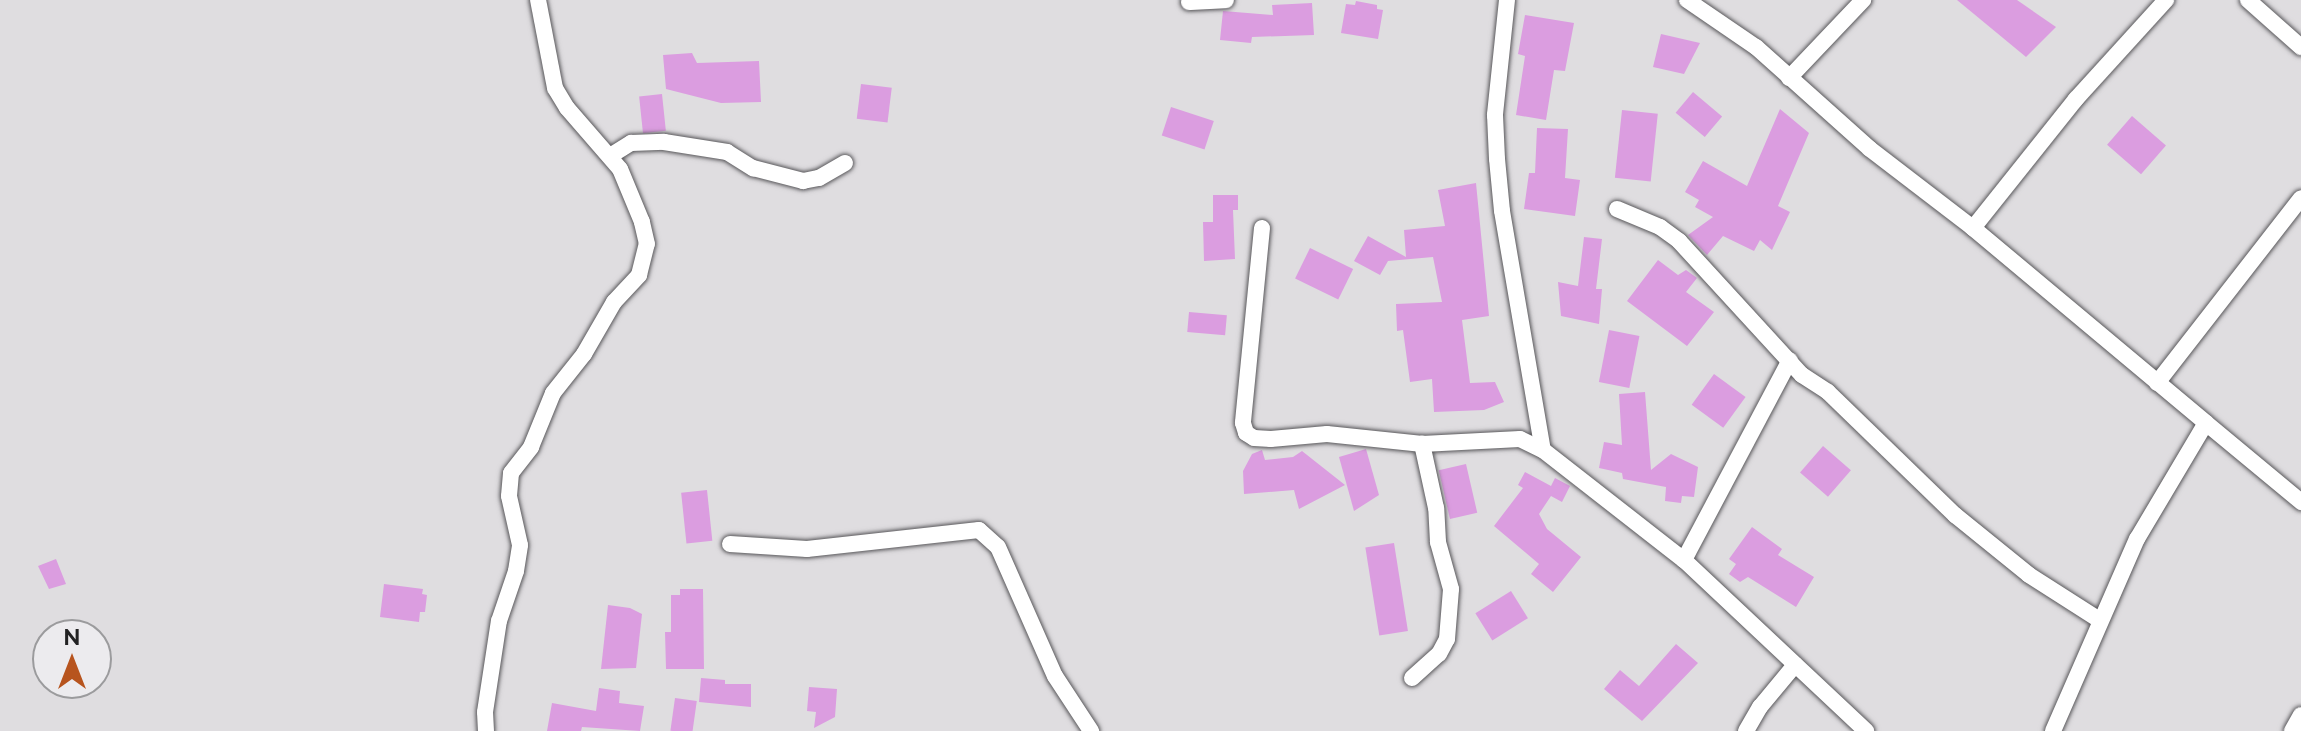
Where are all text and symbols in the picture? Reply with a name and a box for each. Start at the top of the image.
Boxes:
north arrow [32,619,112,699]
text: N [64,624,80,650]

